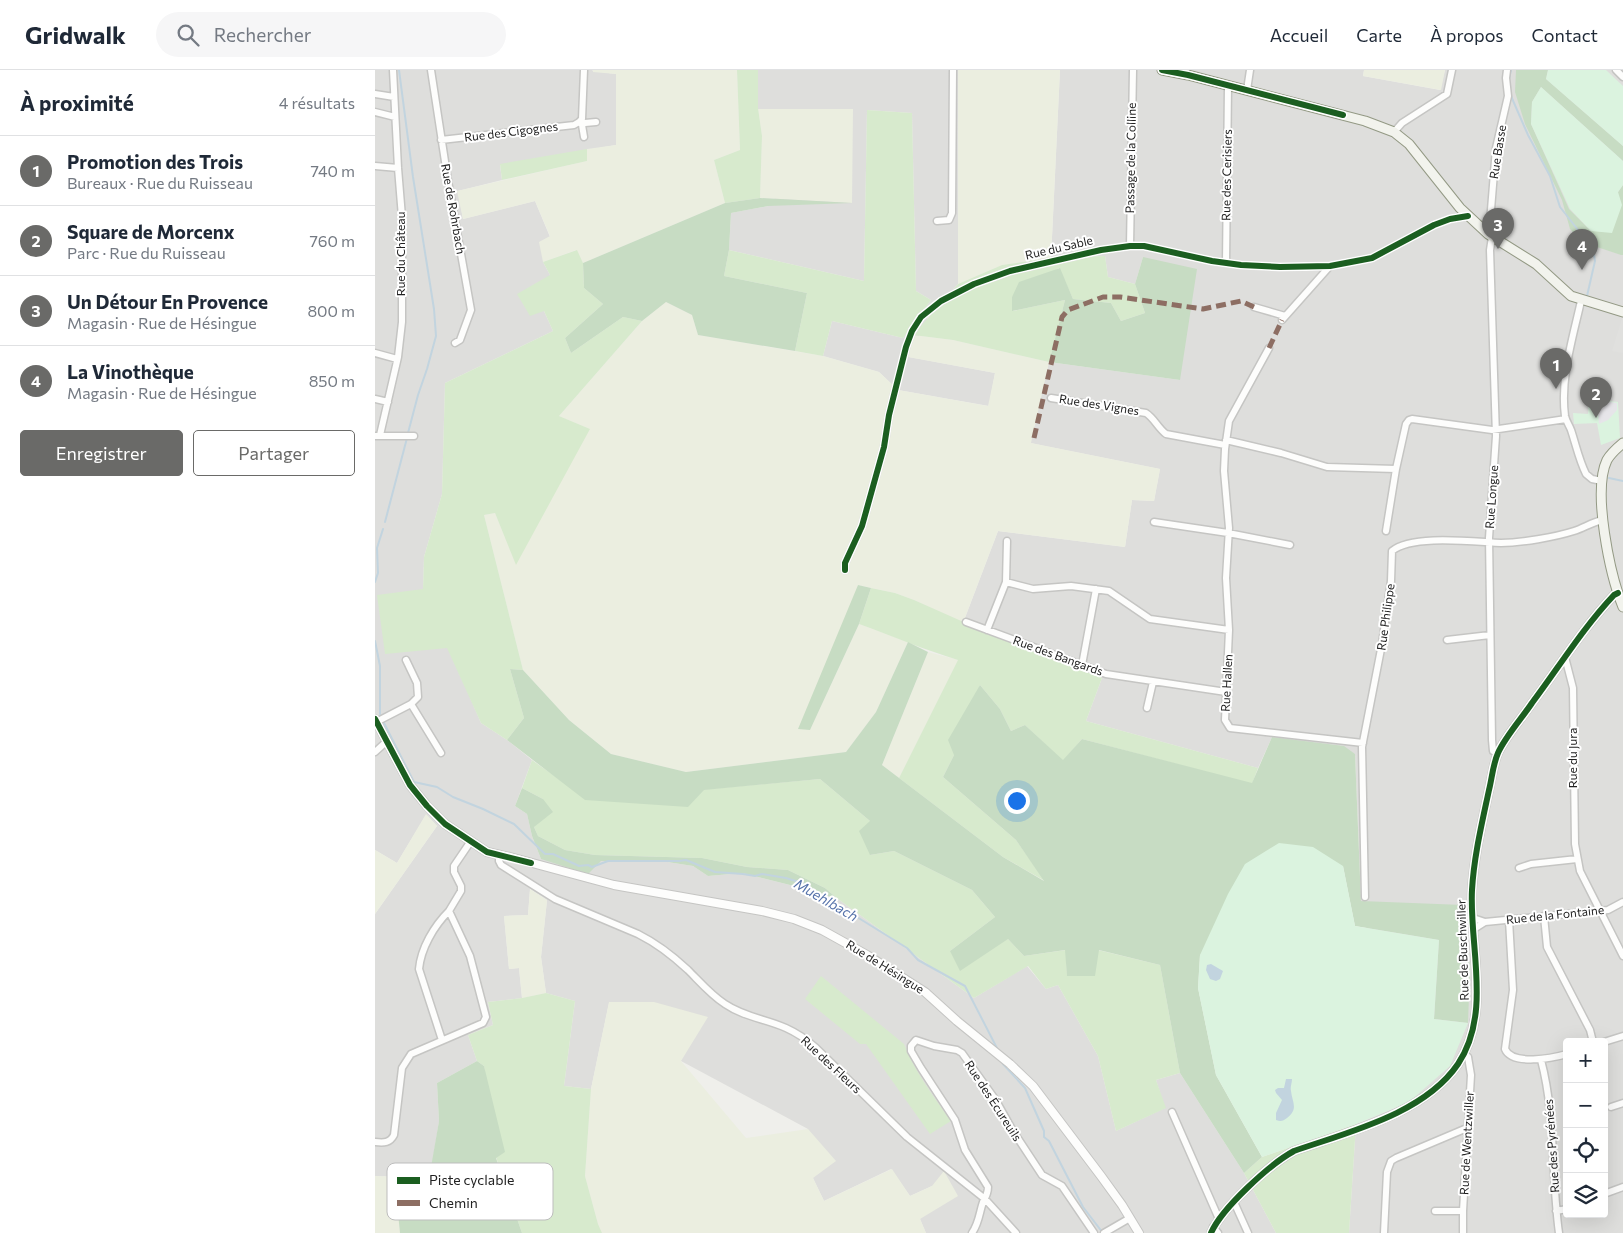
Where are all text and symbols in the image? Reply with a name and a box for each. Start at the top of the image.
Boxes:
search box [156,12,506,57]
text: Gridwalk [25,20,126,49]
icon: search [174,21,202,49]
text: Rechercher [214,23,311,46]
text: Accueil [1270,24,1328,46]
text: Carte [1356,24,1402,46]
text: À propos [1430,24,1504,46]
text: Contact [1532,24,1598,46]
text: À proximité [20,90,134,115]
text: 4 résultats [279,93,355,112]
street label: Passage de la Colline [1122,102,1138,214]
street label: Rue des Cigognes [463,118,559,144]
street label: Rue Basse [1486,124,1508,180]
street label: Rue des Cerisiers [1218,129,1234,221]
text: Promotion des Trois [67,150,243,173]
text: 1 [32,161,40,180]
text: 740 m [310,161,355,180]
street label: Rue de Rohrbach [439,163,469,255]
text: Bureaux · Rue du Ruisseau [67,173,253,192]
pin: 3 [1482,208,1514,249]
street label: Rue du Château [393,212,407,296]
text: Square de Morcenx [67,220,235,243]
pin: 4 [1566,229,1598,270]
text: 2 [31,231,41,250]
text: 760 m [309,231,355,250]
street label: Rue du Sable [1024,232,1094,262]
text: Parc · Rue du Ruisseau [67,243,226,262]
text: Un Détour En Provence [67,290,268,313]
text: 3 [31,301,41,320]
text: 800 m [307,301,355,320]
text: Magasin · Rue de Hésingue [67,313,257,332]
pin: 1 [1540,348,1572,389]
text: La Vinothèque [67,360,194,383]
text: 4 [31,371,41,390]
text: 850 m [309,371,355,390]
pin: 2 [1580,377,1612,418]
text: Magasin · Rue de Hésingue [67,383,257,402]
street label: Rue des Vignes [1058,391,1140,417]
button: Enregistrer [20,430,183,476]
button: Partager [193,430,355,476]
street label: Rue Longue [1482,465,1500,529]
street label: Rue Philippe [1373,582,1397,651]
street label: Rue des Bangards [1011,632,1105,678]
street label: Rue Hallen [1217,654,1235,712]
street label: Rue du Jura [1565,728,1580,788]
your location [1004,788,1030,814]
water label: Muehlbach [791,875,861,925]
street label: Rue de Buschwiller [1453,899,1471,1001]
street label: Rue de la Fontaine [1505,902,1605,926]
street label: Rue de Hésingue [844,937,927,996]
street label: Rue des Fleurs [799,1033,865,1096]
map controls [1563,1038,1608,1218]
button: + [1563,1038,1608,1083]
street label: Rue des Écureuils [963,1058,1025,1143]
button: − [1563,1083,1608,1128]
street label: Rue de Wentzwiller [1456,1090,1476,1195]
street label: Rue des Pyrénées [1541,1099,1561,1193]
button: locate [1563,1128,1608,1173]
legend [387,1163,553,1220]
text: Piste cyclable [429,1171,514,1188]
button: layers [1563,1173,1608,1218]
text: Chemin [429,1194,478,1211]

